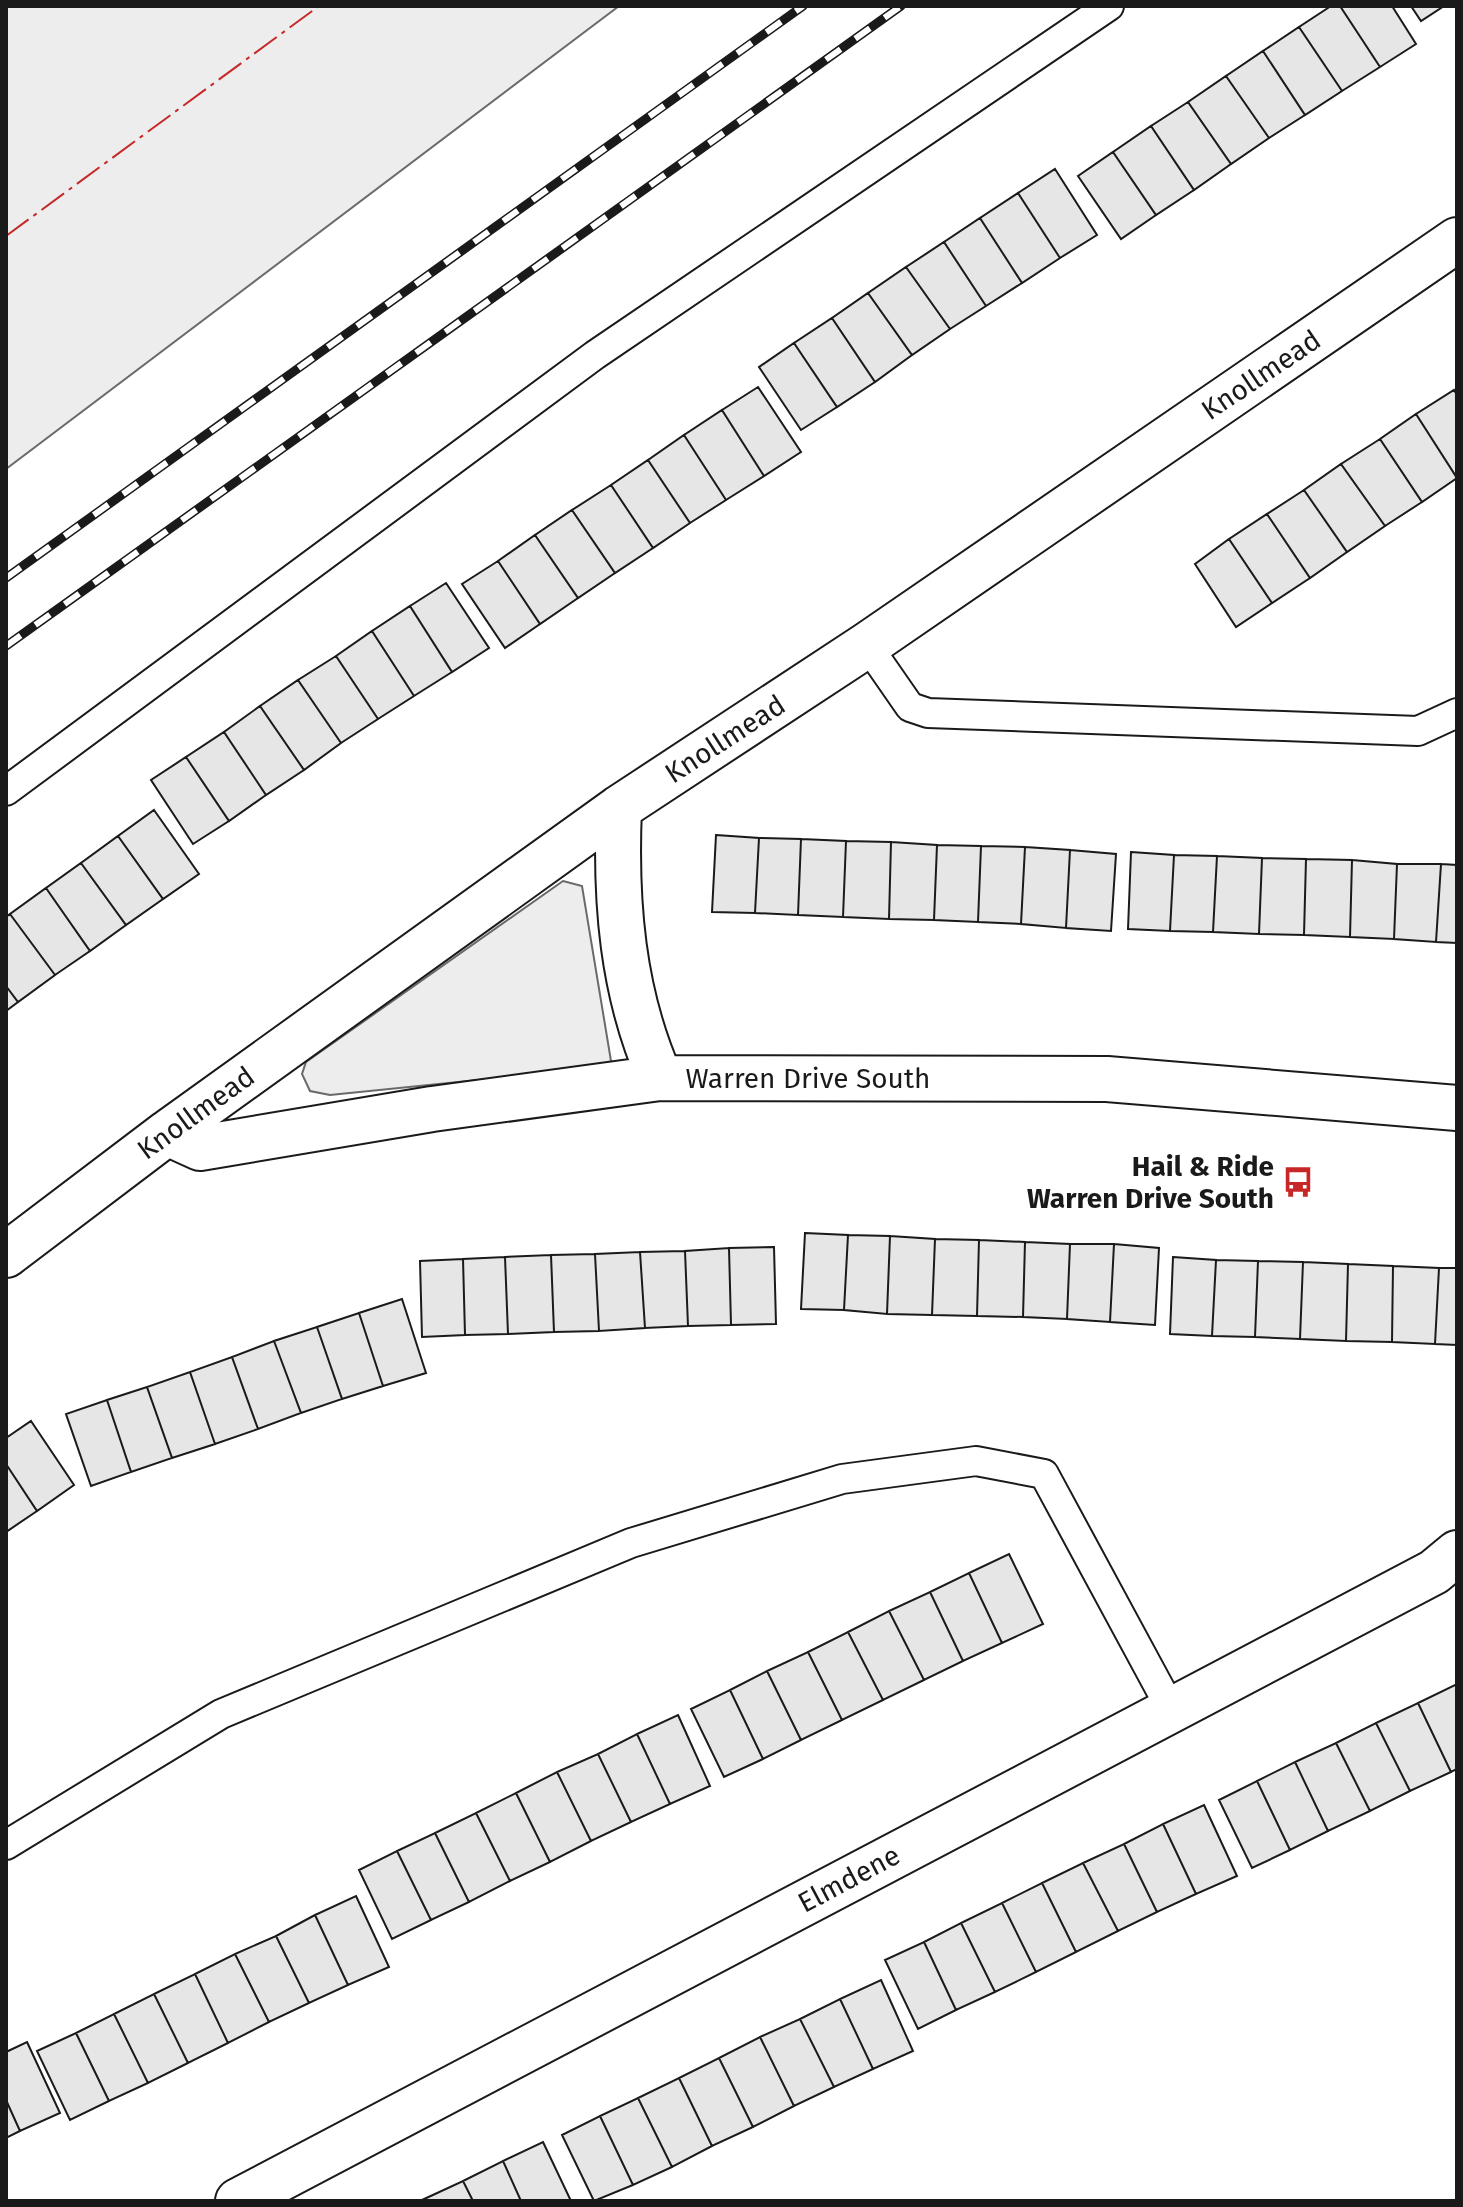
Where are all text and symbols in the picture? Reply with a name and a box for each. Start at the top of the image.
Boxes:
street label: Knollmead [1195,323,1327,427]
street label: Knollmead [659,688,791,790]
street label: Knollmead [131,1059,261,1167]
street label: Warren Drive South [686,1062,930,1095]
place label: Hail & Ride Warren Drive South [1027,1150,1274,1215]
bus stop icon: Hail & Ride Warren Drive South [1281,1165,1315,1199]
street label: Elmdene [792,1838,906,1920]

